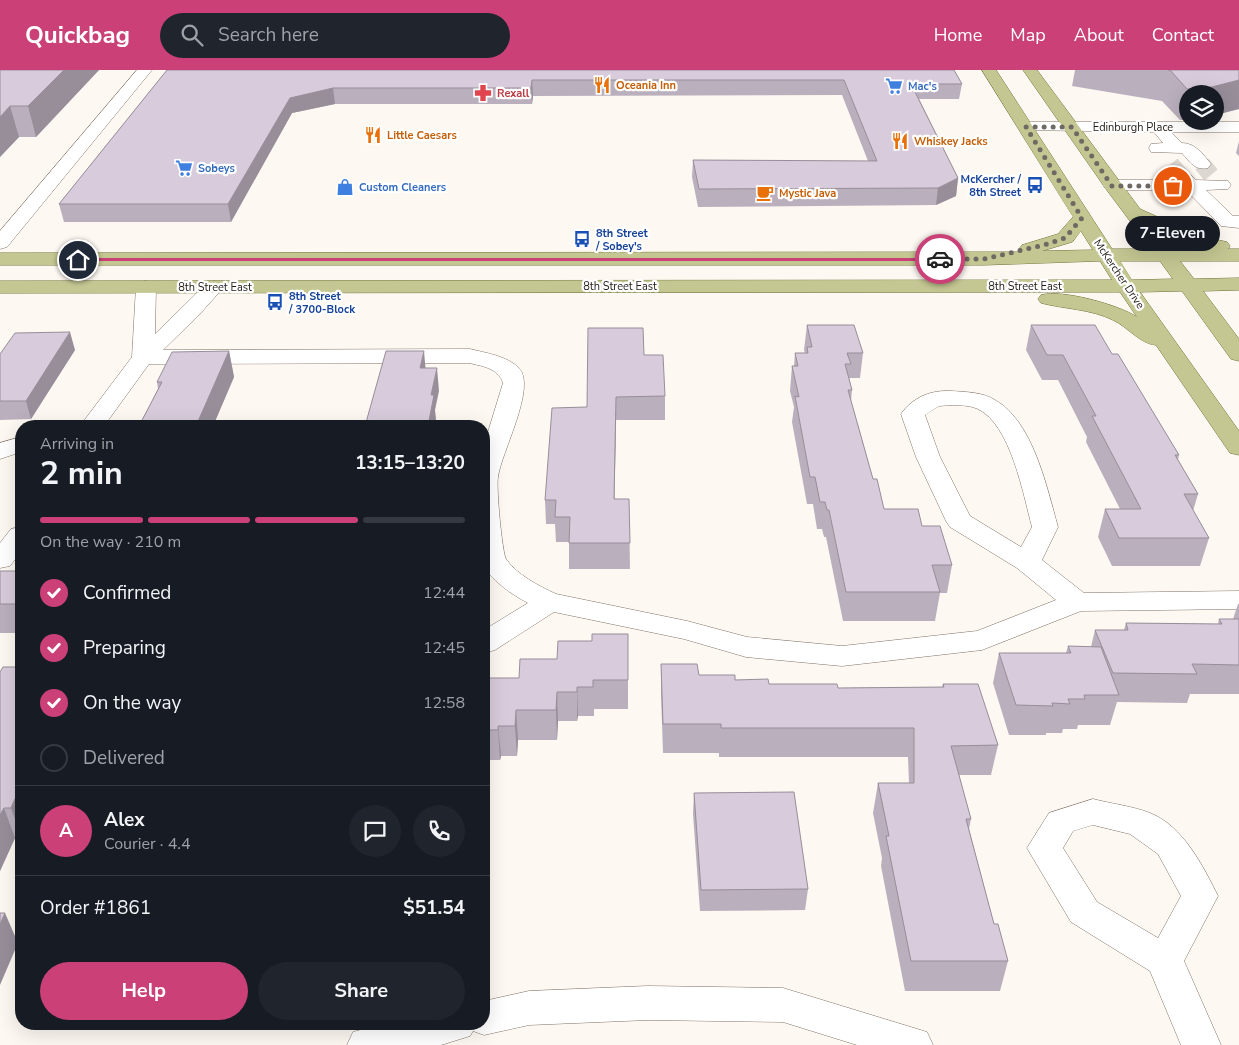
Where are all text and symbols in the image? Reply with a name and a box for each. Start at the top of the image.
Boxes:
search box [160,13,510,58]
text: Quickbag [25,19,130,51]
icon: search [178,21,206,49]
text: Search here [218,22,319,48]
text: Home [934,23,982,47]
text: Map [1010,23,1046,47]
text: About [1074,23,1124,47]
text: Contact [1152,23,1214,47]
restaurant icon: Oceania Inn [592,75,612,95]
supermarket icon: Mac's [884,76,904,96]
place label: Oceania Inn [616,78,676,93]
place label: Mac's [908,79,937,94]
pharmacy icon: Rexall [473,83,493,103]
map controls [1179,85,1224,130]
button: layers [1179,85,1224,130]
place label: Rexall [497,86,530,101]
street label: Edinburgh Place [1093,120,1173,135]
restaurant icon: Little Caesars [363,125,383,145]
place label: Little Caesars [387,128,457,143]
restaurant icon: Whiskey Jacks [890,131,910,151]
place label: Whiskey Jacks [914,134,988,149]
supermarket icon: Sobeys [174,158,194,178]
place label: Sobeys [198,161,235,176]
pin [1152,165,1194,207]
place label: McKercher / 8th Street [961,172,1022,200]
icon: bag [1159,172,1187,200]
bus stop icon: McKercher / 8th Street [1025,175,1045,195]
shop icon: Custom Cleaners [335,177,355,197]
place label: Custom Cleaners [359,180,446,195]
cafe icon: Mystic Java [755,183,775,203]
place label: Mystic Java [779,186,836,201]
callout: 7-Eleven [1126,216,1220,251]
text: 7-Eleven [1140,222,1205,244]
place label: 8th Street / Sobey's [595,226,648,254]
bus stop icon: 8th Street / Sobey's [572,229,592,249]
courier [915,234,965,284]
street label: McKercher Drive [1090,236,1148,312]
pin [57,239,99,281]
icon: car [926,245,954,273]
icon: home [64,246,92,274]
street label: 8th Street East [583,279,657,294]
street label: 8th Street East [988,279,1062,294]
street label: 8th Street East [178,280,252,295]
place label: 8th Street / 3700-Block [288,289,356,317]
bus stop icon: 8th Street / 3700-Block [265,292,285,312]
text: Arriving in [40,433,114,455]
text: 13:15–13:20 [355,450,465,476]
text: 2 min [40,452,123,495]
text: On the way · 210 m [40,531,181,553]
icon: check [40,579,68,607]
text: Confirmed [83,580,171,606]
text: 12:44 [423,582,465,604]
icon: check [40,634,68,662]
text: Preparing [83,635,166,661]
text: 12:45 [423,637,465,659]
icon: check [40,689,68,717]
text: On the way [83,690,181,716]
text: 12:58 [423,692,465,714]
text: Delivered [83,745,165,771]
button: chat [349,805,401,857]
button: phone [413,805,465,857]
text: Alex [104,807,145,833]
text: A [59,818,73,844]
text: Courier · 4.4 [104,833,190,855]
text: Order #1861 [40,895,151,921]
text: $51.54 [403,895,465,921]
button: Help [40,962,248,1020]
button: Share [258,962,465,1020]

